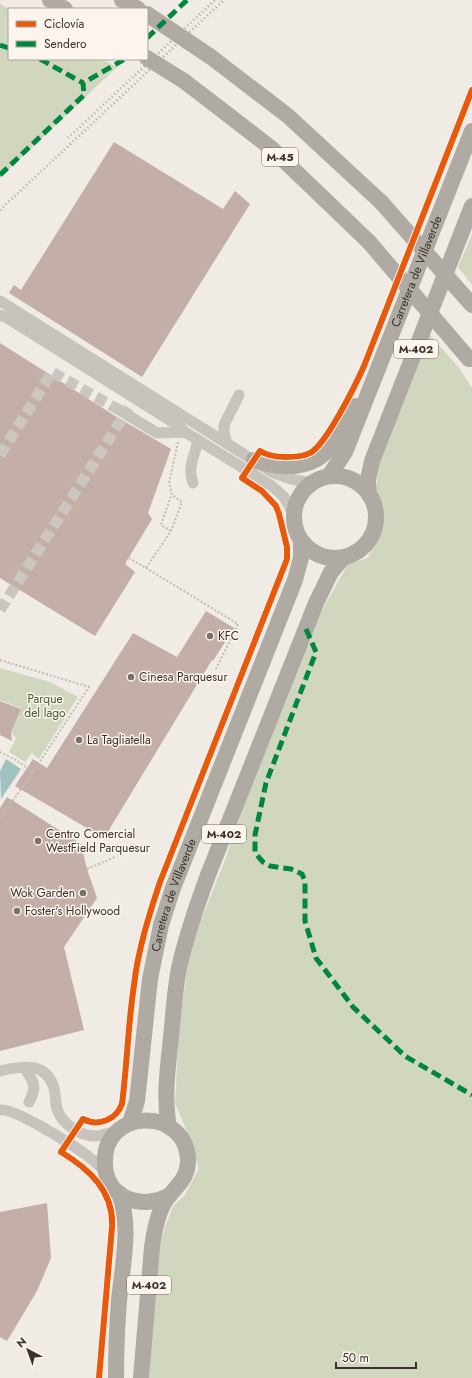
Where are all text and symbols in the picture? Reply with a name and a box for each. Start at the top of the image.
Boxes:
legend [8,8,148,60]
text: Ciclovía [44,15,85,33]
text: Sendero [44,35,87,53]
road number: M-45 [262,148,298,166]
street label: Carretera de Villaverde [386,213,447,330]
road number: M-402 [394,340,438,358]
place label: KFC [218,627,239,645]
marker: KFC [205,631,215,641]
place label: Cinesa Parquesur [139,668,228,686]
marker: Cinesa Parquesur [126,672,136,682]
park label: Parque del lago [24,690,66,722]
place label: La Tagliatella [87,731,151,749]
marker: La Tagliatella [74,735,84,745]
place label: Centro Comercial WestField Parquesur [46,825,151,857]
road number: M-402 [202,825,246,843]
marker: Centro Comercial WestField Parquesur [33,836,43,846]
street label: Carretera de Villaverde [147,836,201,953]
place label: Wok Garden [10,884,75,902]
marker: Wok Garden [78,888,88,898]
place label: Foster's Hollywood [25,902,120,920]
marker: Foster's Hollywood [12,906,22,916]
road number: M-402 [127,1276,171,1294]
north arrow [8,1330,48,1370]
text: N [13,1334,30,1351]
scale bar [336,1344,416,1370]
text: 50 m [342,1349,369,1367]

